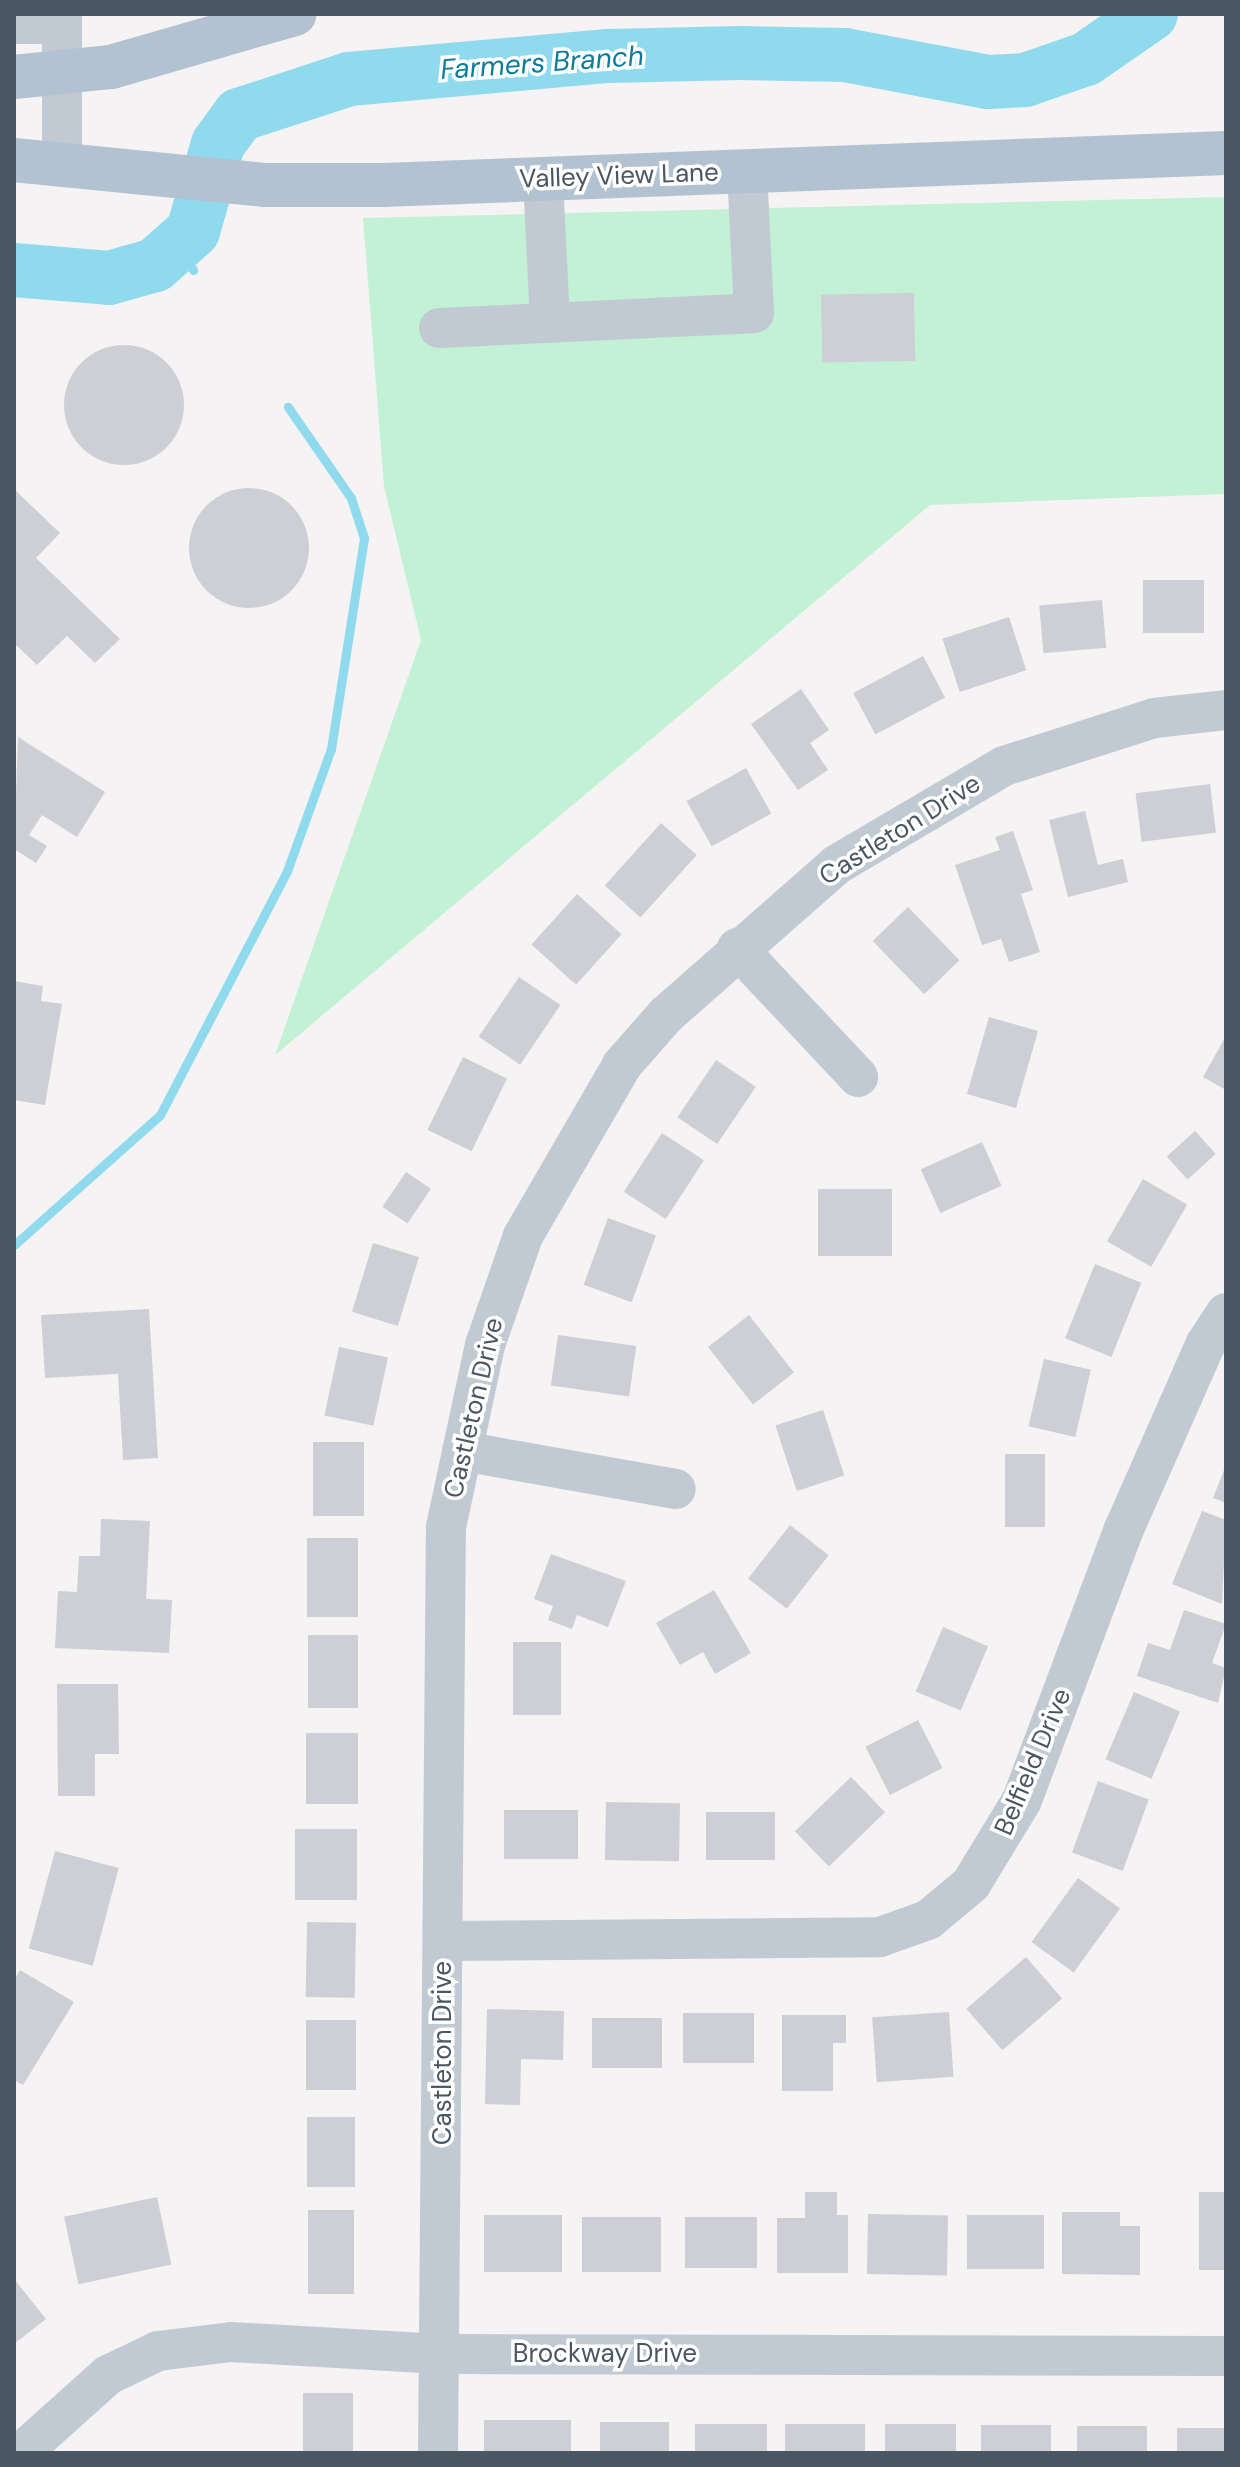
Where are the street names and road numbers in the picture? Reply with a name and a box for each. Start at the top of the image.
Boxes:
street label: Valley View Lane [519,157,719,195]
street label: Castleton Drive [814,768,986,892]
street label: Castleton Drive [438,1315,510,1501]
street label: Belfield Drive [988,1684,1078,1840]
street label: Castleton Drive [427,1961,459,2145]
street label: Brockway Drive [513,2338,697,2370]

